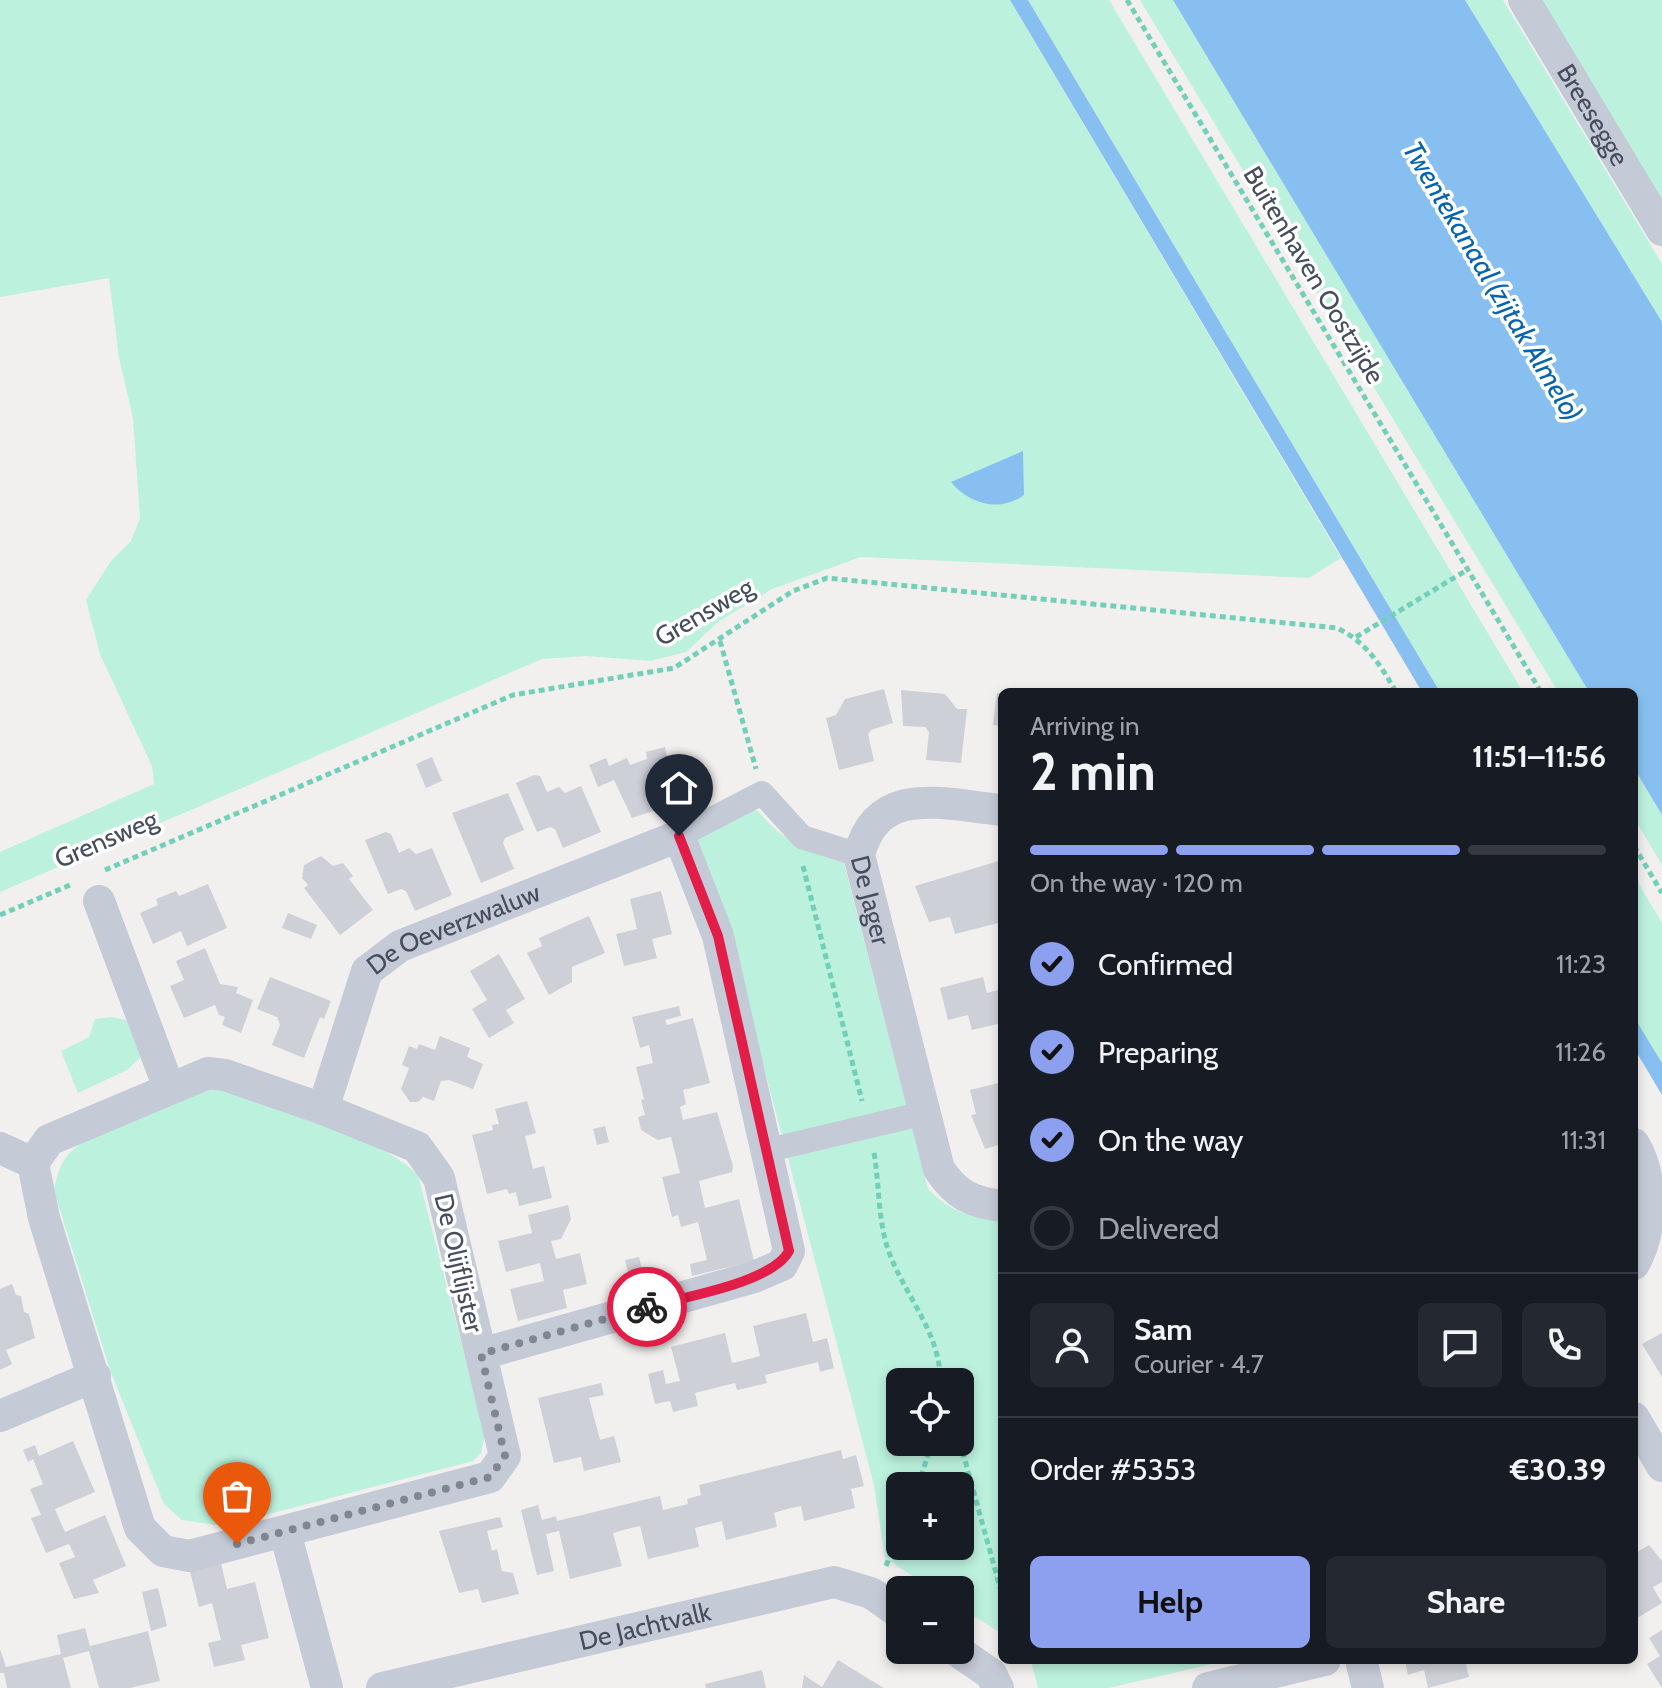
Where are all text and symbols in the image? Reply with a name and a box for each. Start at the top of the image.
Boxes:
street label: Breesegge [1550,58,1636,172]
water label: Twentekanaal (zijtak Almelo) [1396,135,1590,427]
street label: Buitenhaven Oostzijde [1236,160,1392,390]
street label: Grensweg [649,570,760,653]
text: Arriving in [1030,710,1140,742]
text: 11:51–11:56 [1472,738,1606,775]
text: 2 min [1030,740,1156,803]
pin [645,754,713,836]
icon: home [657,766,701,810]
street label: Grensweg [50,803,163,875]
street label: De Jager [844,852,898,949]
text: On the way · 120 m [1030,867,1243,899]
street label: De Oeverzwaluw [360,876,545,982]
icon: check [1030,942,1074,986]
text: Confirmed [1098,946,1233,983]
text: 11:23 [1556,948,1606,980]
icon: check [1030,1030,1074,1074]
text: Preparing [1098,1034,1218,1071]
text: 11:26 [1555,1036,1606,1068]
icon: check [1030,1118,1074,1162]
text: On the way [1098,1122,1243,1159]
text: 11:31 [1561,1124,1606,1156]
street label: De Olijflijster [427,1190,491,1336]
text: Delivered [1098,1210,1219,1247]
courier [607,1267,687,1347]
icon: bike [625,1285,669,1329]
button: person [1030,1303,1114,1387]
button: chat [1418,1303,1502,1387]
button: phone [1522,1303,1606,1387]
text: Sam [1134,1311,1192,1348]
text: Courier · 4.7 [1134,1348,1264,1380]
map controls [886,1368,974,1664]
button: locate [886,1368,974,1456]
text: Order #5353 [1030,1451,1196,1488]
text: €30.39 [1510,1451,1606,1488]
pin [203,1462,271,1544]
button: + [886,1472,974,1560]
icon: bag [215,1474,259,1518]
button: Help [1030,1556,1310,1648]
button: Share [1326,1556,1606,1648]
button: − [886,1576,974,1664]
street label: De Jachtvalk [576,1595,714,1657]

